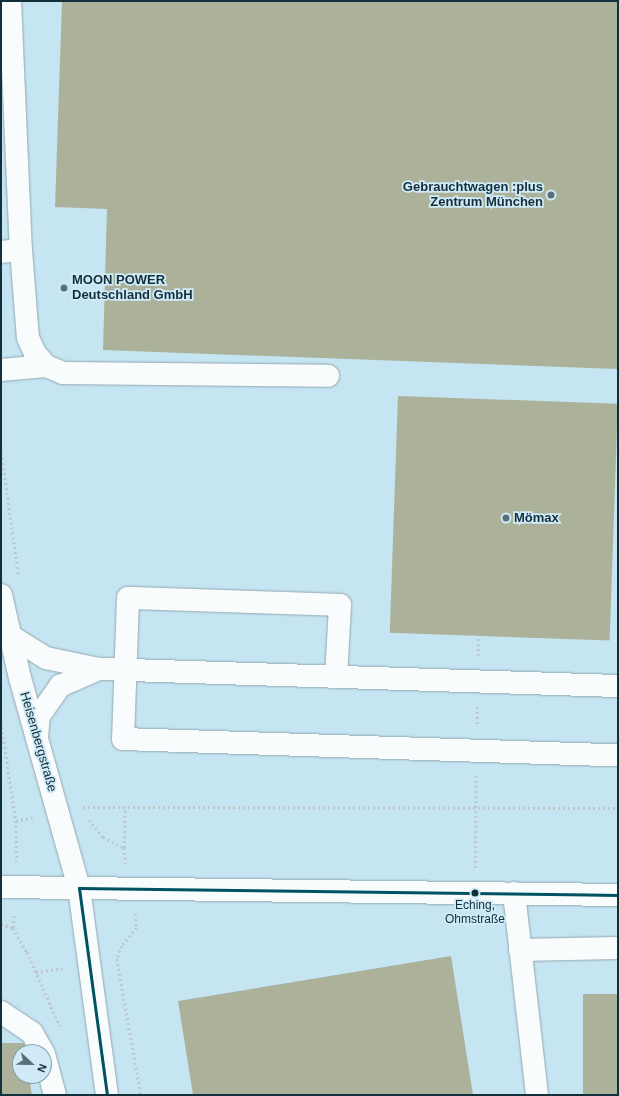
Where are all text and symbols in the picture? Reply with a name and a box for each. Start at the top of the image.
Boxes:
place label: Gebrauchtwagen :plus Zentrum München [403,180,543,211]
marker: Gebrauchtwagen :plus Zentrum München [546,190,556,200]
place label: MOON POWER Deutschland GmbH [72,273,193,304]
marker: MOON POWER Deutschland GmbH [59,283,69,293]
place label: Mömax [514,510,559,526]
marker: Mömax [501,513,511,523]
street label: Heisenbergstraße [16,690,60,794]
marker: Eching, Ohmstraße [470,888,480,898]
place label: Eching, Ohmstraße [445,899,505,927]
north arrow [12,1044,52,1084]
text: N [35,1062,49,1074]

